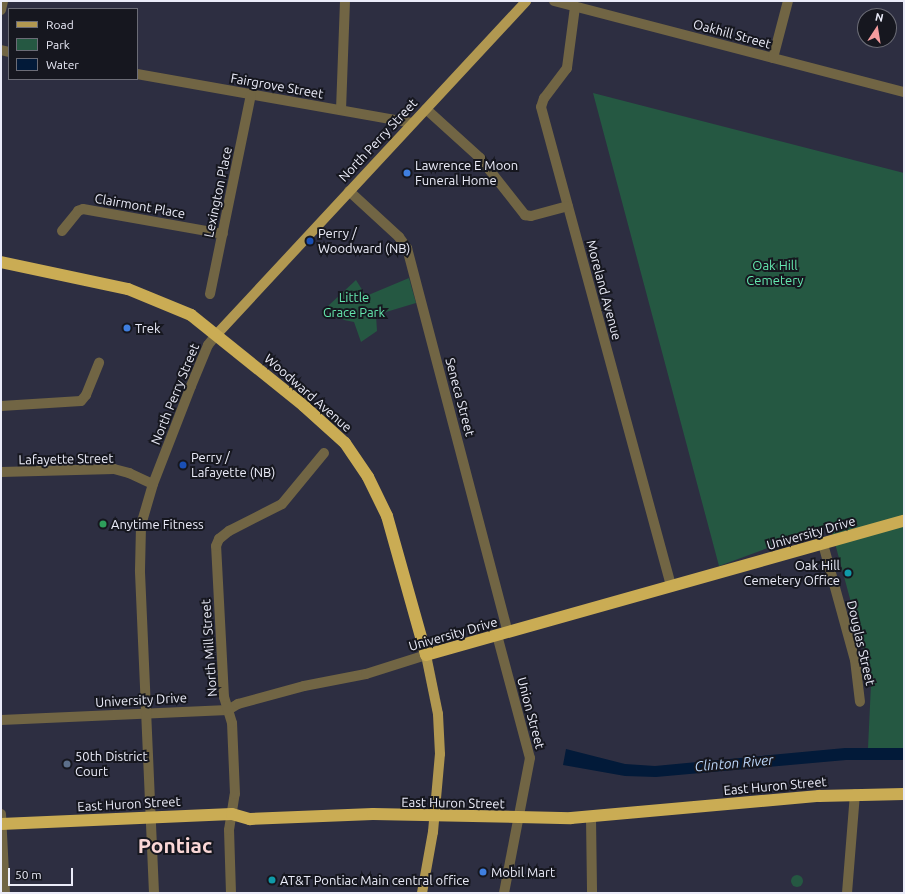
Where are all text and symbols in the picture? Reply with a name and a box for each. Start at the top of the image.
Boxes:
legend [8,8,138,80]
north arrow [857,8,897,48]
text: N [874,11,885,24]
street label: Oakhill Street [691,16,773,52]
text: Road [46,18,74,31]
text: Park [46,38,70,51]
text: Water [46,58,79,71]
street label: Fairgrove Street [229,70,325,102]
street label: North Perry Street [336,95,420,185]
street label: Lexington Place [201,145,235,239]
place label: Lawrence E Moon Funeral Home [415,158,518,189]
marker: Lawrence E Moon Funeral Home [402,168,412,178]
street label: Clairmont Place [94,190,186,222]
place label: Perry / Woodward (NB) [318,226,410,257]
marker: Perry / Woodward (NB) [305,236,315,246]
street label: Moreland Avenue [583,238,625,342]
park label: Oak Hill Cemetery [746,258,804,289]
park label: Little Grace Park [323,290,385,321]
place label: Trek [135,320,160,336]
marker: Trek [122,323,132,333]
street label: North Perry Street [148,341,202,447]
street label: Woodward Avenue [261,351,355,435]
street label: Seneca Street [442,356,478,438]
street label: Lafayette Street [18,450,114,468]
place label: Perry / Lafayette (NB) [191,450,275,481]
marker: Perry / Lafayette (NB) [178,460,188,470]
street label: University Drive [765,513,857,553]
place label: Anytime Fitness [111,516,204,532]
marker: Anytime Fitness [98,519,108,529]
place label: Oak Hill Cemetery Office [743,558,840,589]
marker: Oak Hill Cemetery Office [843,568,853,578]
street label: North Mill Street [198,599,220,697]
street label: Douglas Street [844,599,878,687]
street label: University Drive [407,614,499,654]
street label: Union Street [514,675,548,751]
street label: University Drive [95,690,187,710]
place label: 50th District Court [75,749,148,780]
water label: Clinton River [694,751,774,775]
marker: 50th District Court [62,759,72,769]
street label: East Huron Street [723,774,827,798]
street label: East Huron Street [77,794,181,814]
street label: East Huron Street [401,794,505,812]
district label: Pontiac [138,832,212,858]
scale bar [10,860,75,886]
place label: Mobil Mart [491,864,555,880]
marker: Mobil Mart [478,867,488,877]
text: 50 m [15,868,42,881]
place label: AT&T Pontiac Main central office [280,872,469,888]
marker: AT&T Pontiac Main central office [267,875,277,885]

